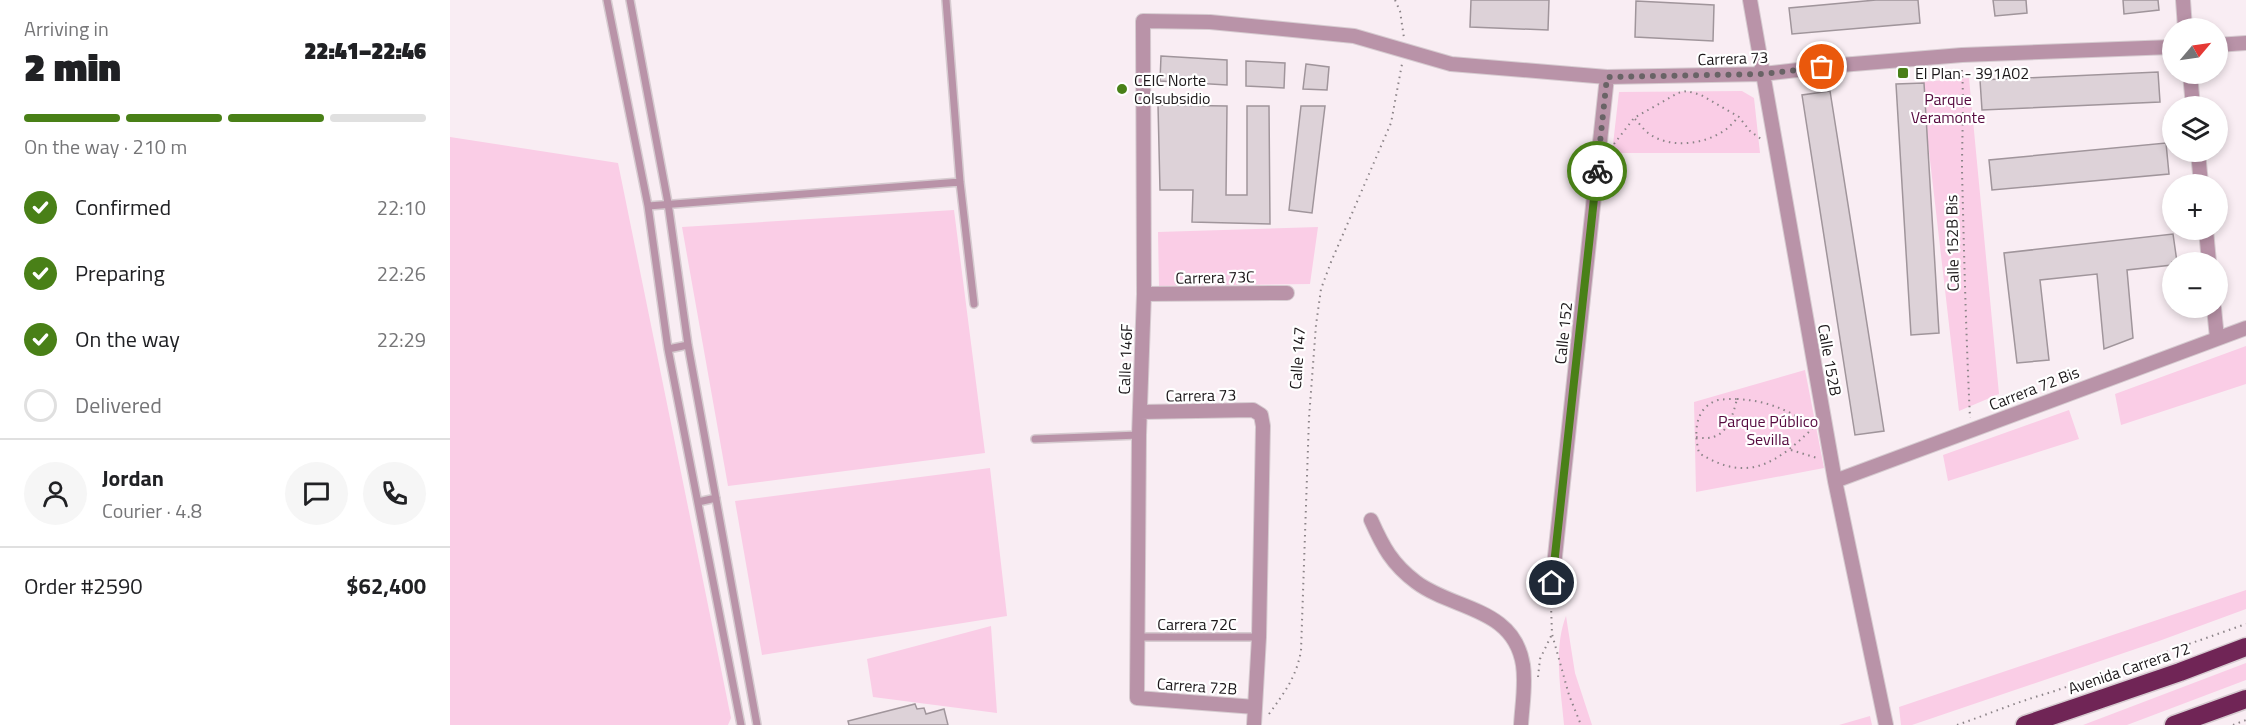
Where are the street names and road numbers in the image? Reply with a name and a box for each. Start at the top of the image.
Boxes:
street label: Carrera 73 [1697,45,1769,71]
street label: Calle 152B Bis [1939,194,1965,292]
street label: Carrera 73C [1175,264,1255,290]
street label: Calle 152 [1548,301,1578,365]
street label: Calle 152B [1812,322,1848,398]
street label: Calle 146F [1112,323,1138,395]
street label: Calle 147 [1283,326,1311,390]
street label: Carrera 72 Bis [1985,360,2083,416]
street label: Carrera 73 [1165,382,1237,408]
street label: Carrera 72C [1157,612,1237,636]
street label: Avenida Carrera 72 [2065,636,2193,700]
street label: Carrera 72B [1156,671,1238,701]

